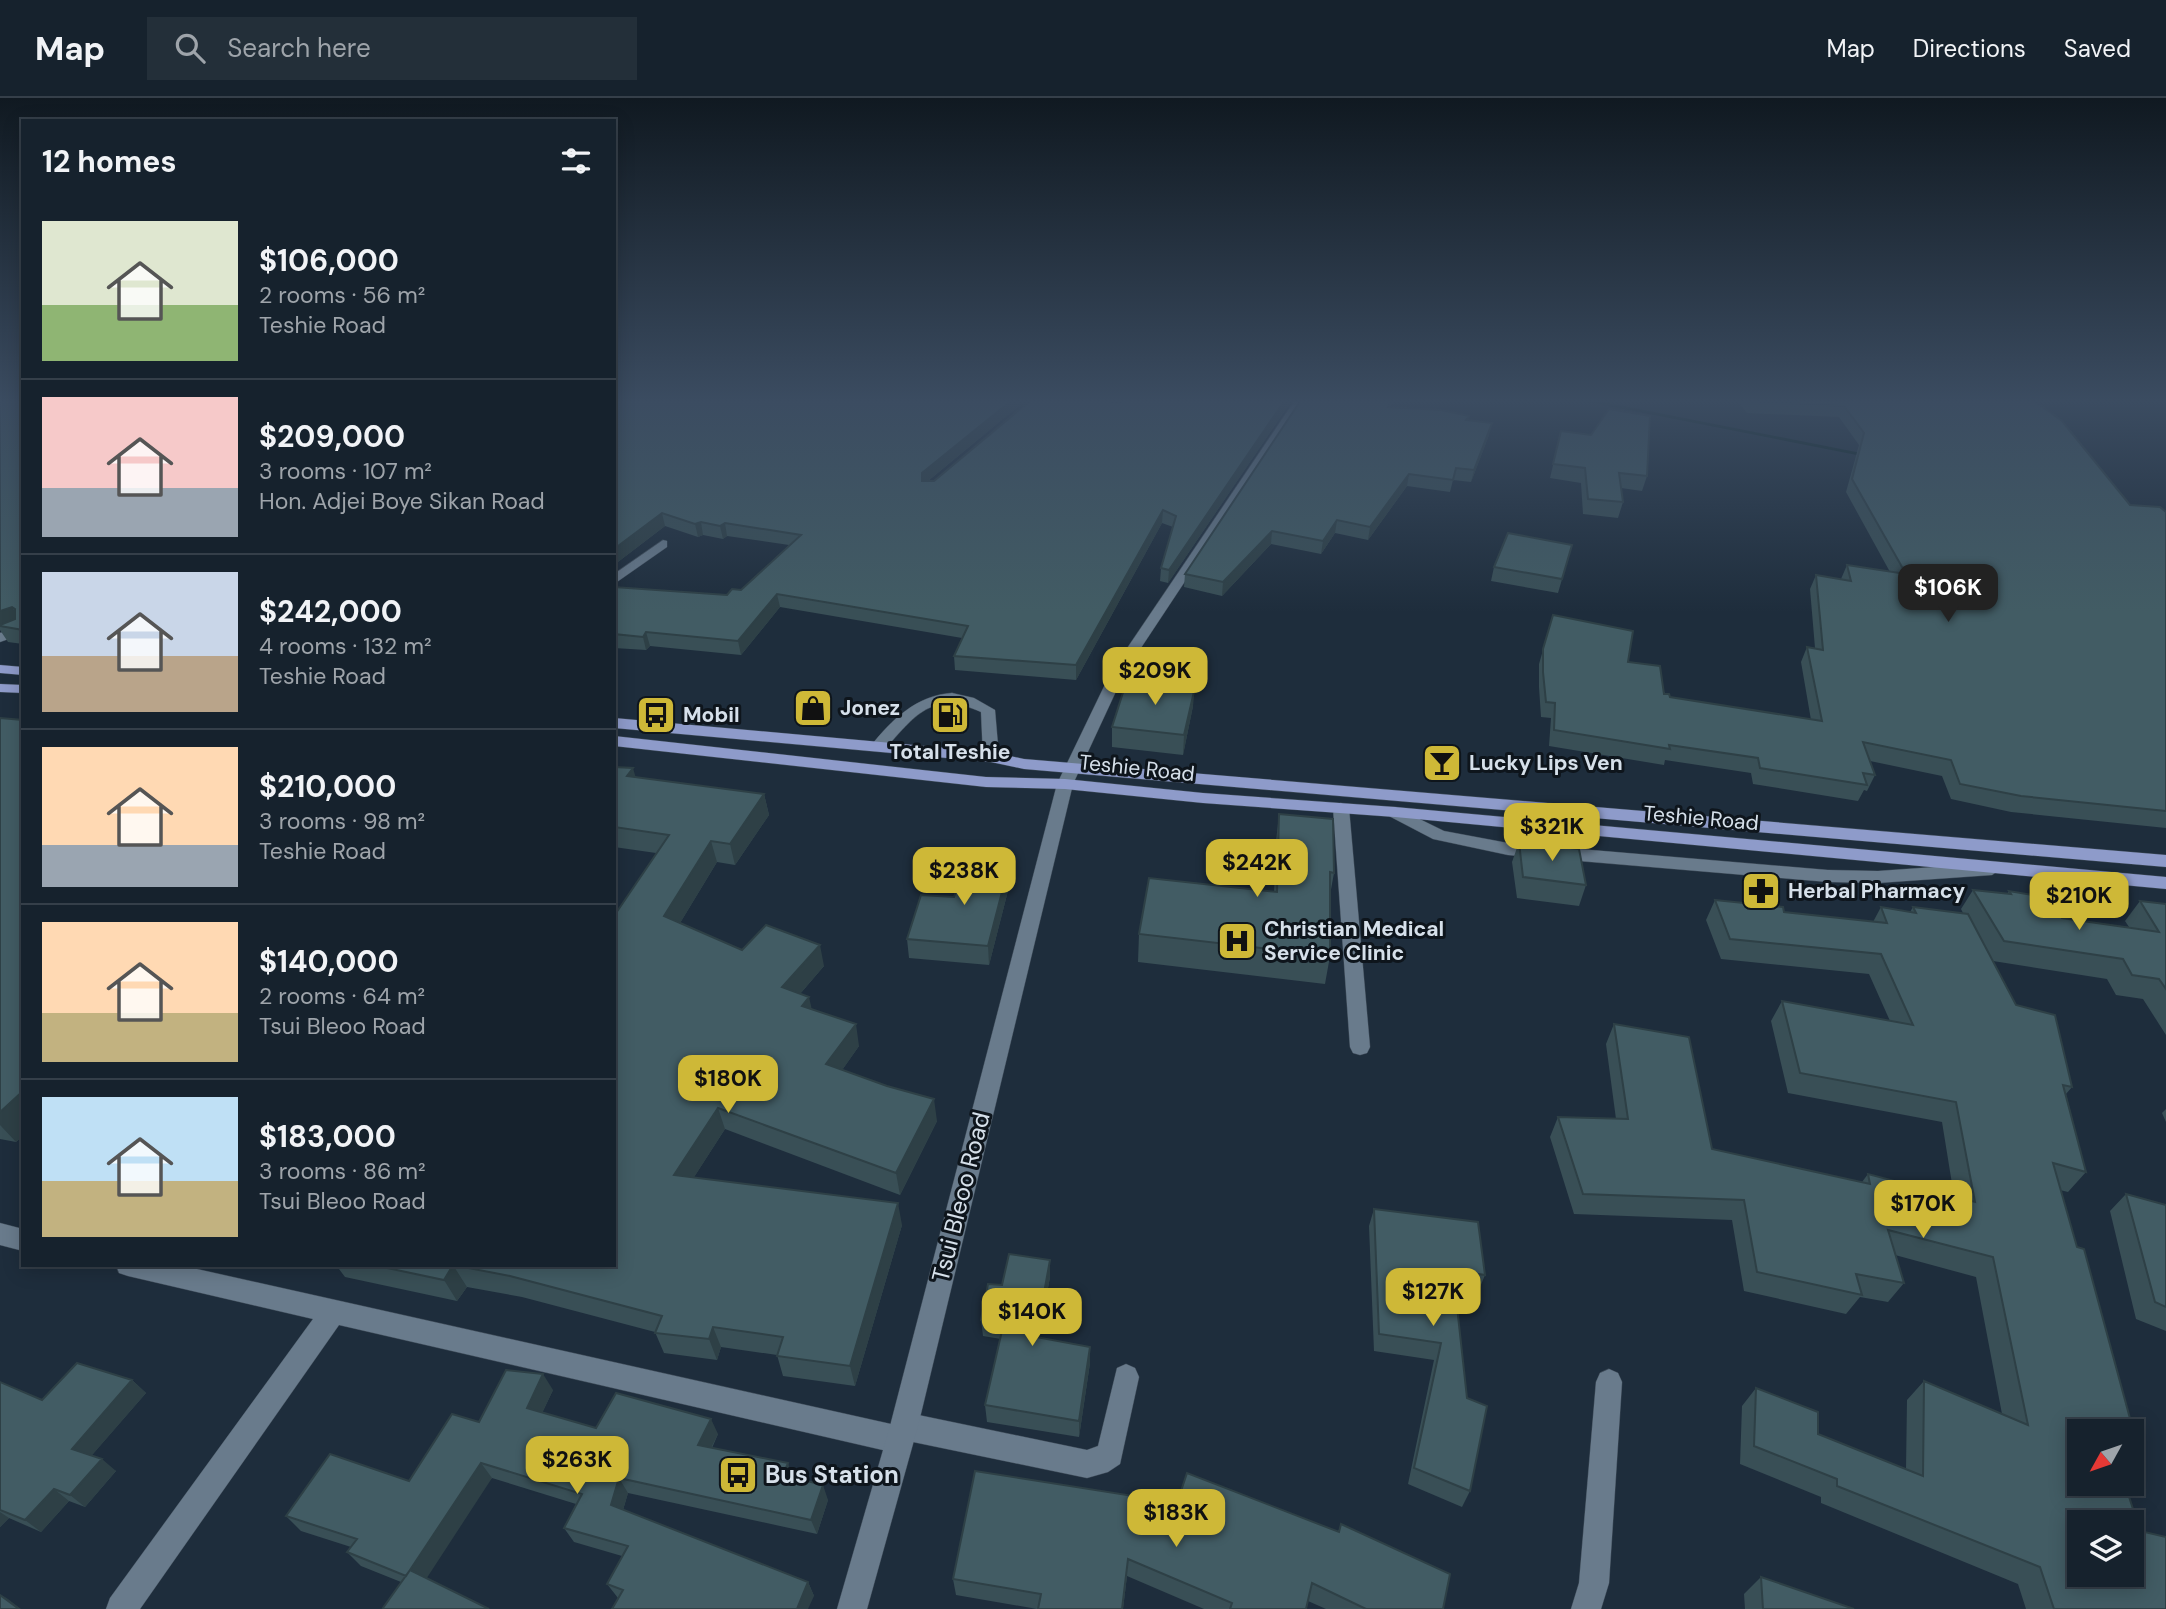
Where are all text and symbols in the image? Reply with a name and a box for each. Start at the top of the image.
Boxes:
search box [147,17,637,80]
text: Map [35,27,105,70]
icon: search [171,29,209,67]
text: Search here [227,31,371,65]
text: Map [1827,33,1875,64]
text: Directions [1913,33,2026,64]
text: Saved [2064,33,2131,64]
text: 12 homes [42,142,176,181]
icon: filters [557,142,595,180]
text: $106,000 [259,241,399,280]
icon: home [98,249,182,333]
text: 2 rooms · 56 m² [259,280,425,310]
text: Teshie Road [259,310,386,340]
text: $209,000 [259,417,405,456]
icon: home [98,425,182,509]
text: 3 rooms · 107 m² [259,456,432,486]
text: Hon. Adjei Boye Sikan Road [259,486,545,516]
pin: $106K [1899,564,1997,624]
text: $106K [1914,572,1982,602]
text: $242,000 [259,592,402,631]
icon: home [98,600,182,684]
text: 4 rooms · 132 m² [259,631,431,661]
pin: $209K [1106,648,1204,707]
text: $209K [1119,655,1191,685]
text: Teshie Road [259,661,386,691]
shop icon: Jonez [792,687,834,729]
bus stop icon: Mobil [635,694,677,736]
place label: Jonez [840,694,900,722]
fuel station icon: Total Teshie [929,694,971,736]
place label: Mobil [683,701,740,729]
place label: Total Teshie [890,738,1010,766]
bar icon: Lucky Lips Ven [1421,742,1463,784]
street label: Teshie Road [1078,748,1196,788]
place label: Lucky Lips Ven [1469,749,1623,777]
text: $210,000 [259,767,396,806]
icon: home [98,775,182,859]
street label: Teshie Road [1642,799,1760,837]
pin: $321K [1503,804,1601,863]
text: 3 rooms · 98 m² [259,806,425,836]
text: $321K [1520,811,1584,841]
text: Teshie Road [259,836,386,866]
pin: $242K [1208,840,1306,899]
text: $242K [1222,847,1292,877]
pin: $238K [915,848,1013,907]
text: $238K [929,855,999,885]
pharmacy icon: Herbal Pharmacy [1740,870,1782,912]
pin: $210K [2030,872,2128,932]
place label: Herbal Pharmacy [1788,877,1965,905]
text: $210K [2046,880,2112,910]
place label: Christian Medical Service Clinic [1264,915,1444,967]
hospital icon: Christian Medical Service Clinic [1216,920,1258,962]
text: $140,000 [259,942,399,981]
icon: home [98,950,182,1034]
text: 2 rooms · 64 m² [259,981,425,1011]
text: Tsui Bleoo Road [259,1011,426,1041]
pin: $180K [679,1056,777,1115]
text: $180K [694,1063,762,1093]
street label: Tsui Bleoo Road [924,1109,997,1285]
text: $183,000 [259,1117,396,1156]
icon: home [98,1125,182,1209]
text: 3 rooms · 86 m² [259,1156,426,1186]
pin: $170K [1874,1180,1972,1240]
text: Tsui Bleoo Road [259,1186,426,1216]
text: $170K [1890,1188,1956,1218]
pin: $127K [1384,1268,1482,1328]
text: $127K [1402,1276,1464,1306]
pin: $140K [983,1288,1081,1348]
text: $140K [998,1296,1066,1326]
north arrow [2067,1419,2144,1496]
map controls [2067,1419,2144,1587]
pin: $263K [528,1436,626,1496]
text: $263K [542,1444,612,1474]
bus stop icon: Bus Station [717,1454,759,1496]
place label: Bus Station [765,1459,899,1490]
pin: $183K [1127,1490,1225,1549]
text: $183K [1143,1497,1209,1527]
button: layers [2067,1510,2144,1587]

